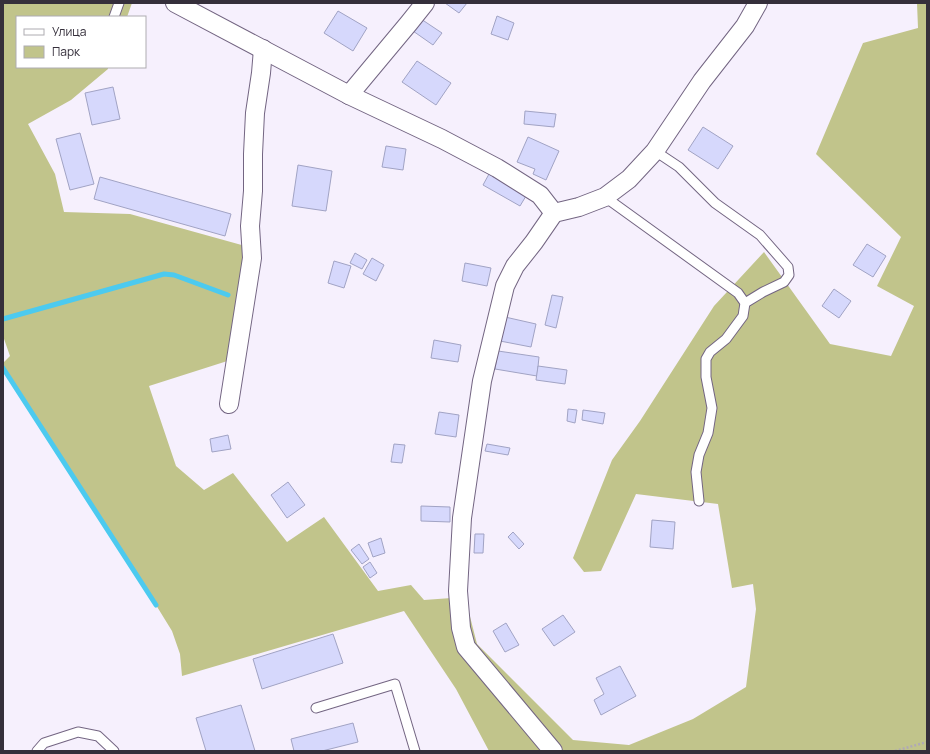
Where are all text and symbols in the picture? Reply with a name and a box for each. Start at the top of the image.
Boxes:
legend [16,16,146,68]
text: Улица [52,23,86,40]
text: Парк [52,43,81,60]

